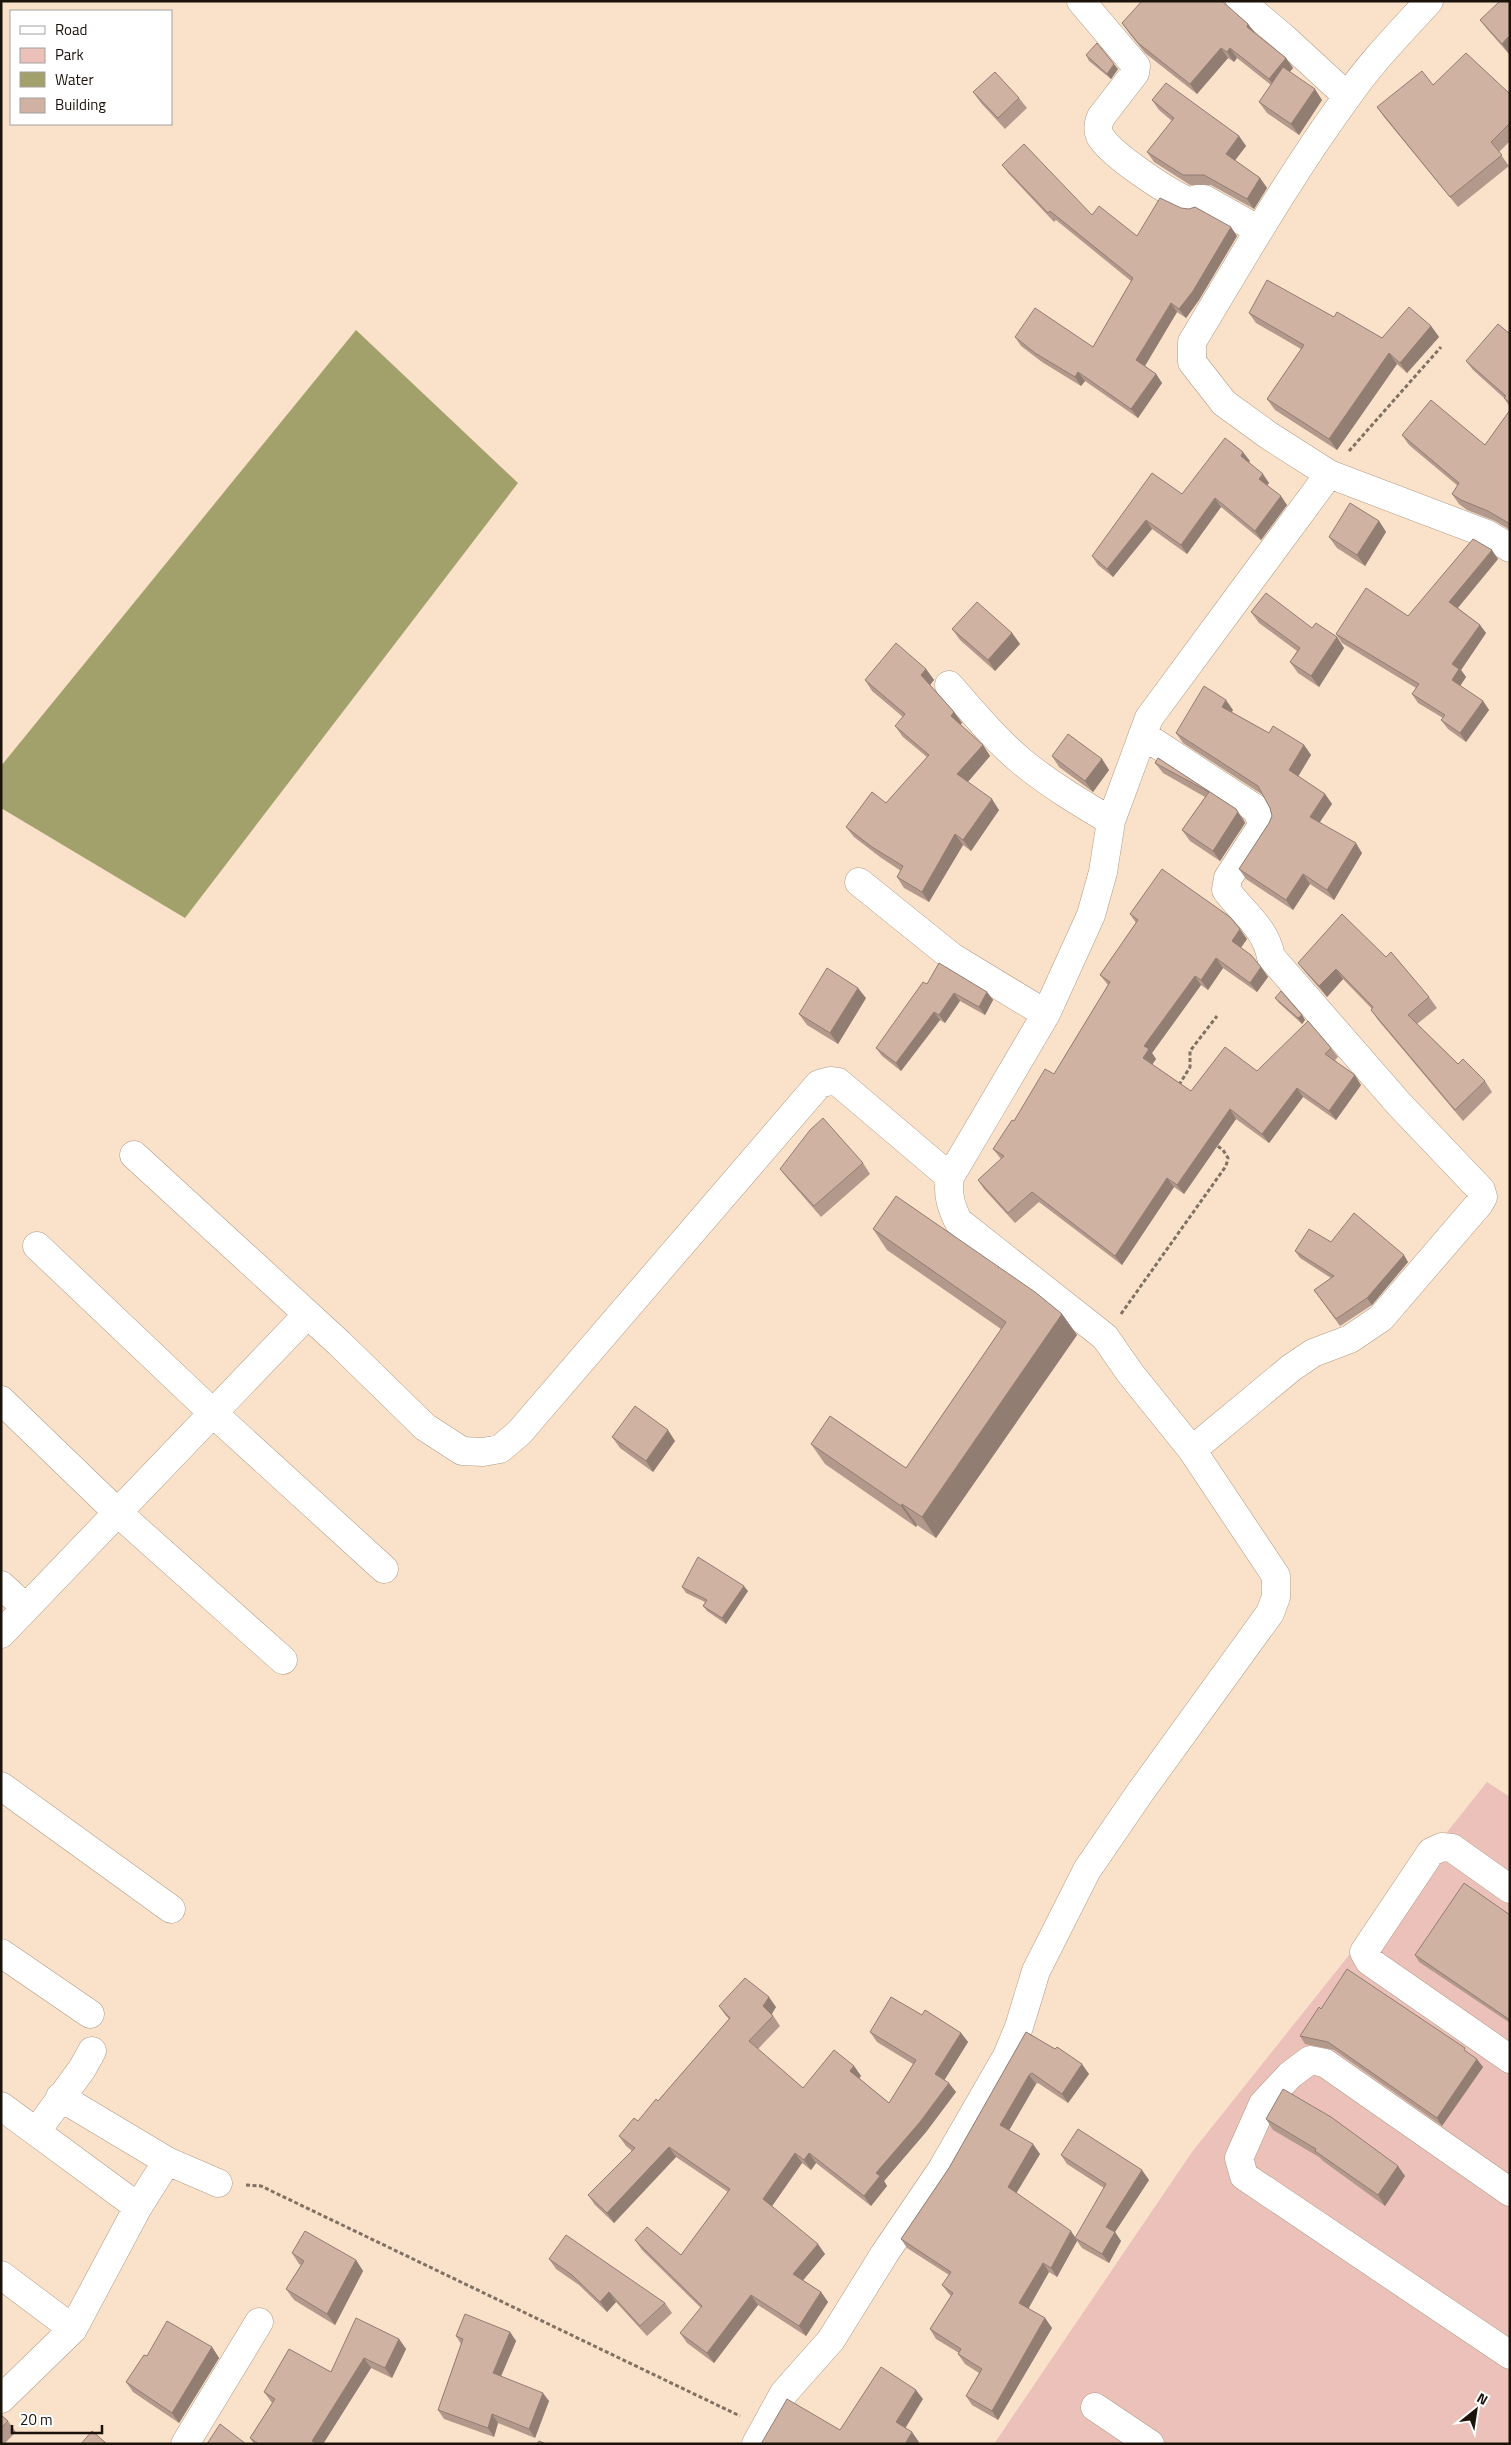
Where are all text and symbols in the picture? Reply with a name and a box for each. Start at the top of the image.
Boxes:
legend [10,10,172,125]
text: Road [55,18,87,41]
text: Park [55,43,84,66]
text: Water [55,68,94,91]
text: Building [55,93,106,116]
north arrow [1451,2385,1501,2435]
text: N [1473,2387,1492,2410]
scale bar [12,2402,102,2434]
text: 20 m [20,2408,53,2431]

